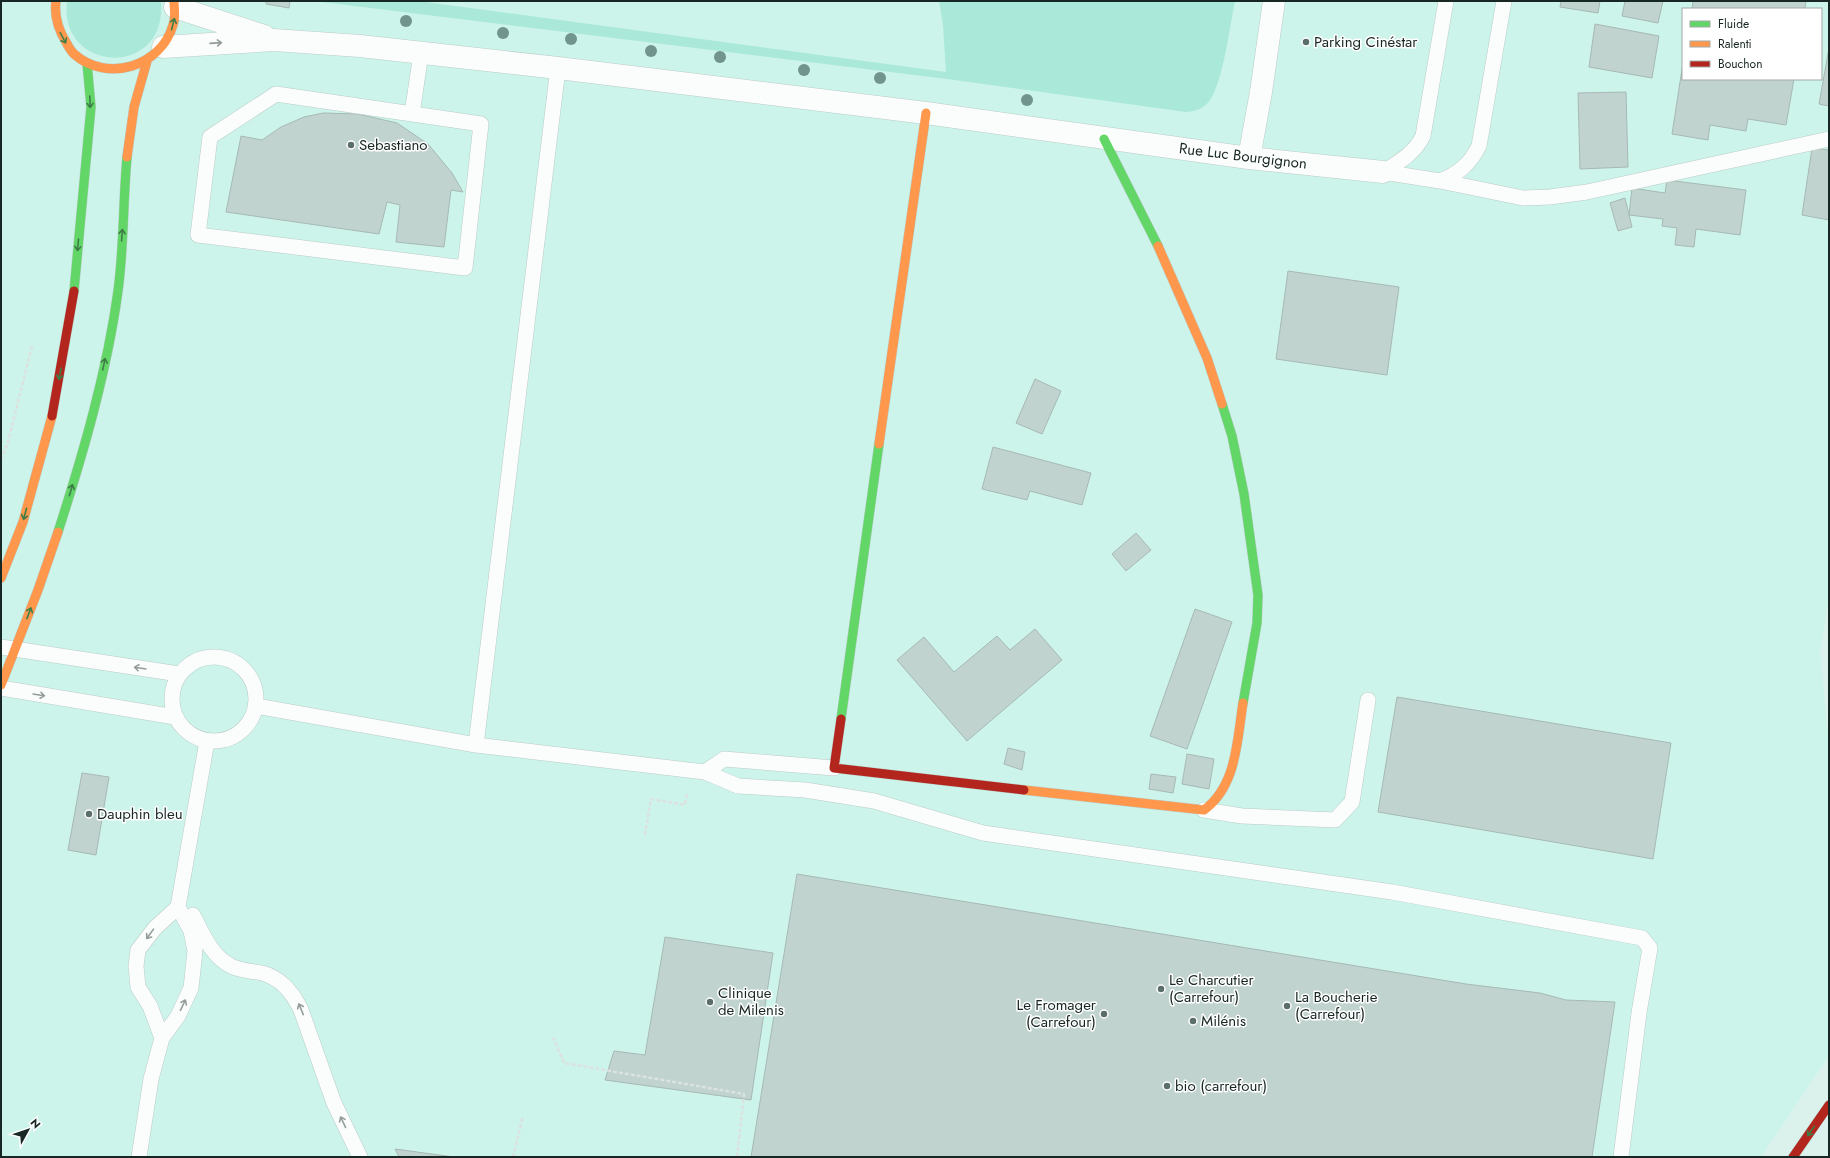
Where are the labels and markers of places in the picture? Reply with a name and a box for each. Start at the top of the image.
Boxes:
place label: Parking Cinéstar [1314,31,1418,53]
marker: Parking Cinéstar [1301,37,1311,47]
place label: Sebastiano [359,134,428,156]
marker: Sebastiano [346,140,356,150]
place label: Dauphin bleu [97,803,183,825]
marker: Dauphin bleu [84,809,94,819]
place label: Le Charcutier (Carrefour) [1169,969,1255,1008]
place label: Clinique de Milenis [718,982,784,1021]
marker: Le Charcutier (Carrefour) [1156,984,1166,994]
place label: La Boucherie (Carrefour) [1295,986,1378,1025]
place label: Le Fromager (Carrefour) [1016,994,1097,1033]
marker: Clinique de Milenis [705,997,715,1007]
marker: La Boucherie (Carrefour) [1282,1001,1292,1011]
marker: Le Fromager (Carrefour) [1099,1009,1109,1019]
place label: Milénis [1201,1010,1246,1032]
marker: Milénis [1188,1016,1198,1026]
place label: bio (carrefour) [1175,1075,1267,1097]
marker: bio (carrefour) [1162,1081,1172,1091]

